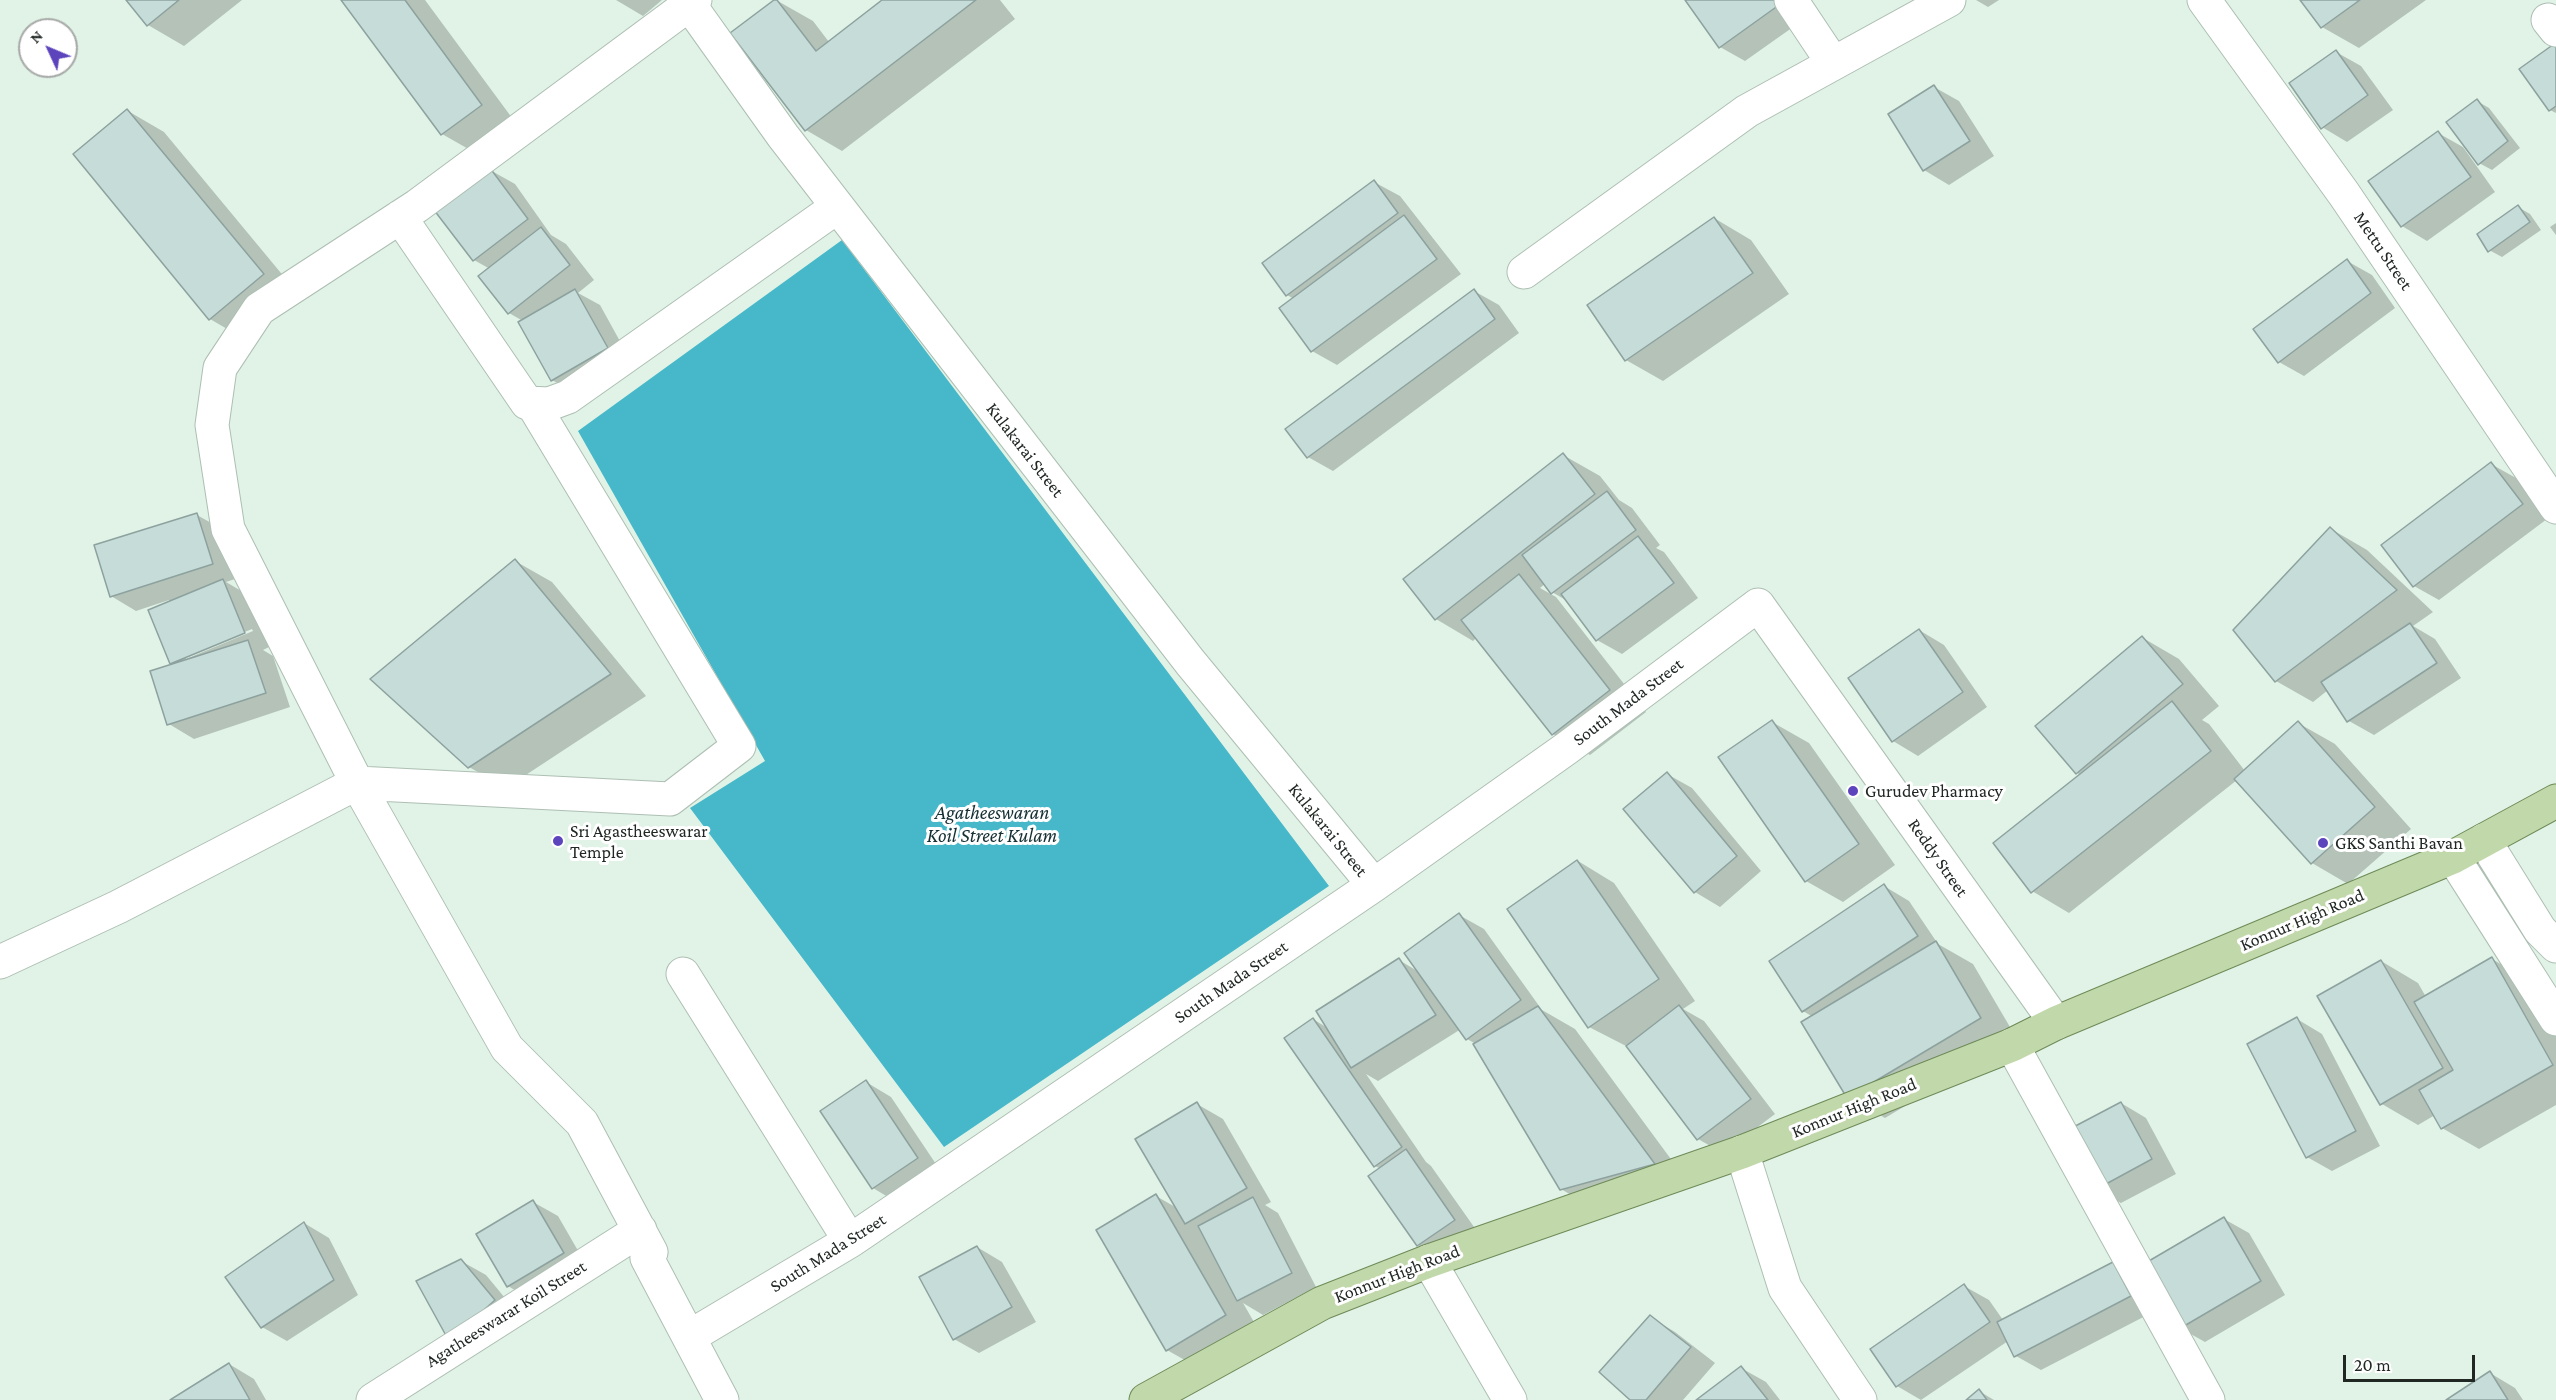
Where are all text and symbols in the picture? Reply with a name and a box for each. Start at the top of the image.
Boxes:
north arrow [18,18,78,78]
text: N [26,27,46,46]
street label: Mettu Street [2349,208,2417,294]
street label: Kulakarai Street [981,398,1069,502]
street label: South Mada Street [1569,653,1687,751]
street label: Kulakarai Street [1284,779,1372,881]
place label: Gurudev Pharmacy [1865,780,2003,802]
marker: Gurudev Pharmacy [1846,784,1860,798]
water label: Agatheeswaran Koil Street Kulam [927,801,1057,848]
street label: Reddy Street [1903,815,1973,901]
place label: Sri Agastheeswarar Temple [570,820,708,862]
place label: GKS Santhi Bavan [2335,832,2463,854]
marker: Sri Agastheeswarar Temple [551,834,565,848]
marker: GKS Santhi Bavan [2316,836,2330,850]
street label: Konnur High Road [2237,884,2367,956]
street label: South Mada Street [1170,936,1292,1028]
street label: Konnur High Road [1789,1073,1919,1143]
street label: South Mada Street [766,1209,890,1297]
street label: Konnur High Road [1331,1240,1463,1308]
street label: Agatheeswarar Koil Street [422,1256,590,1372]
scale bar [2346,1343,2478,1381]
text: 20 m [2354,1355,2391,1375]

